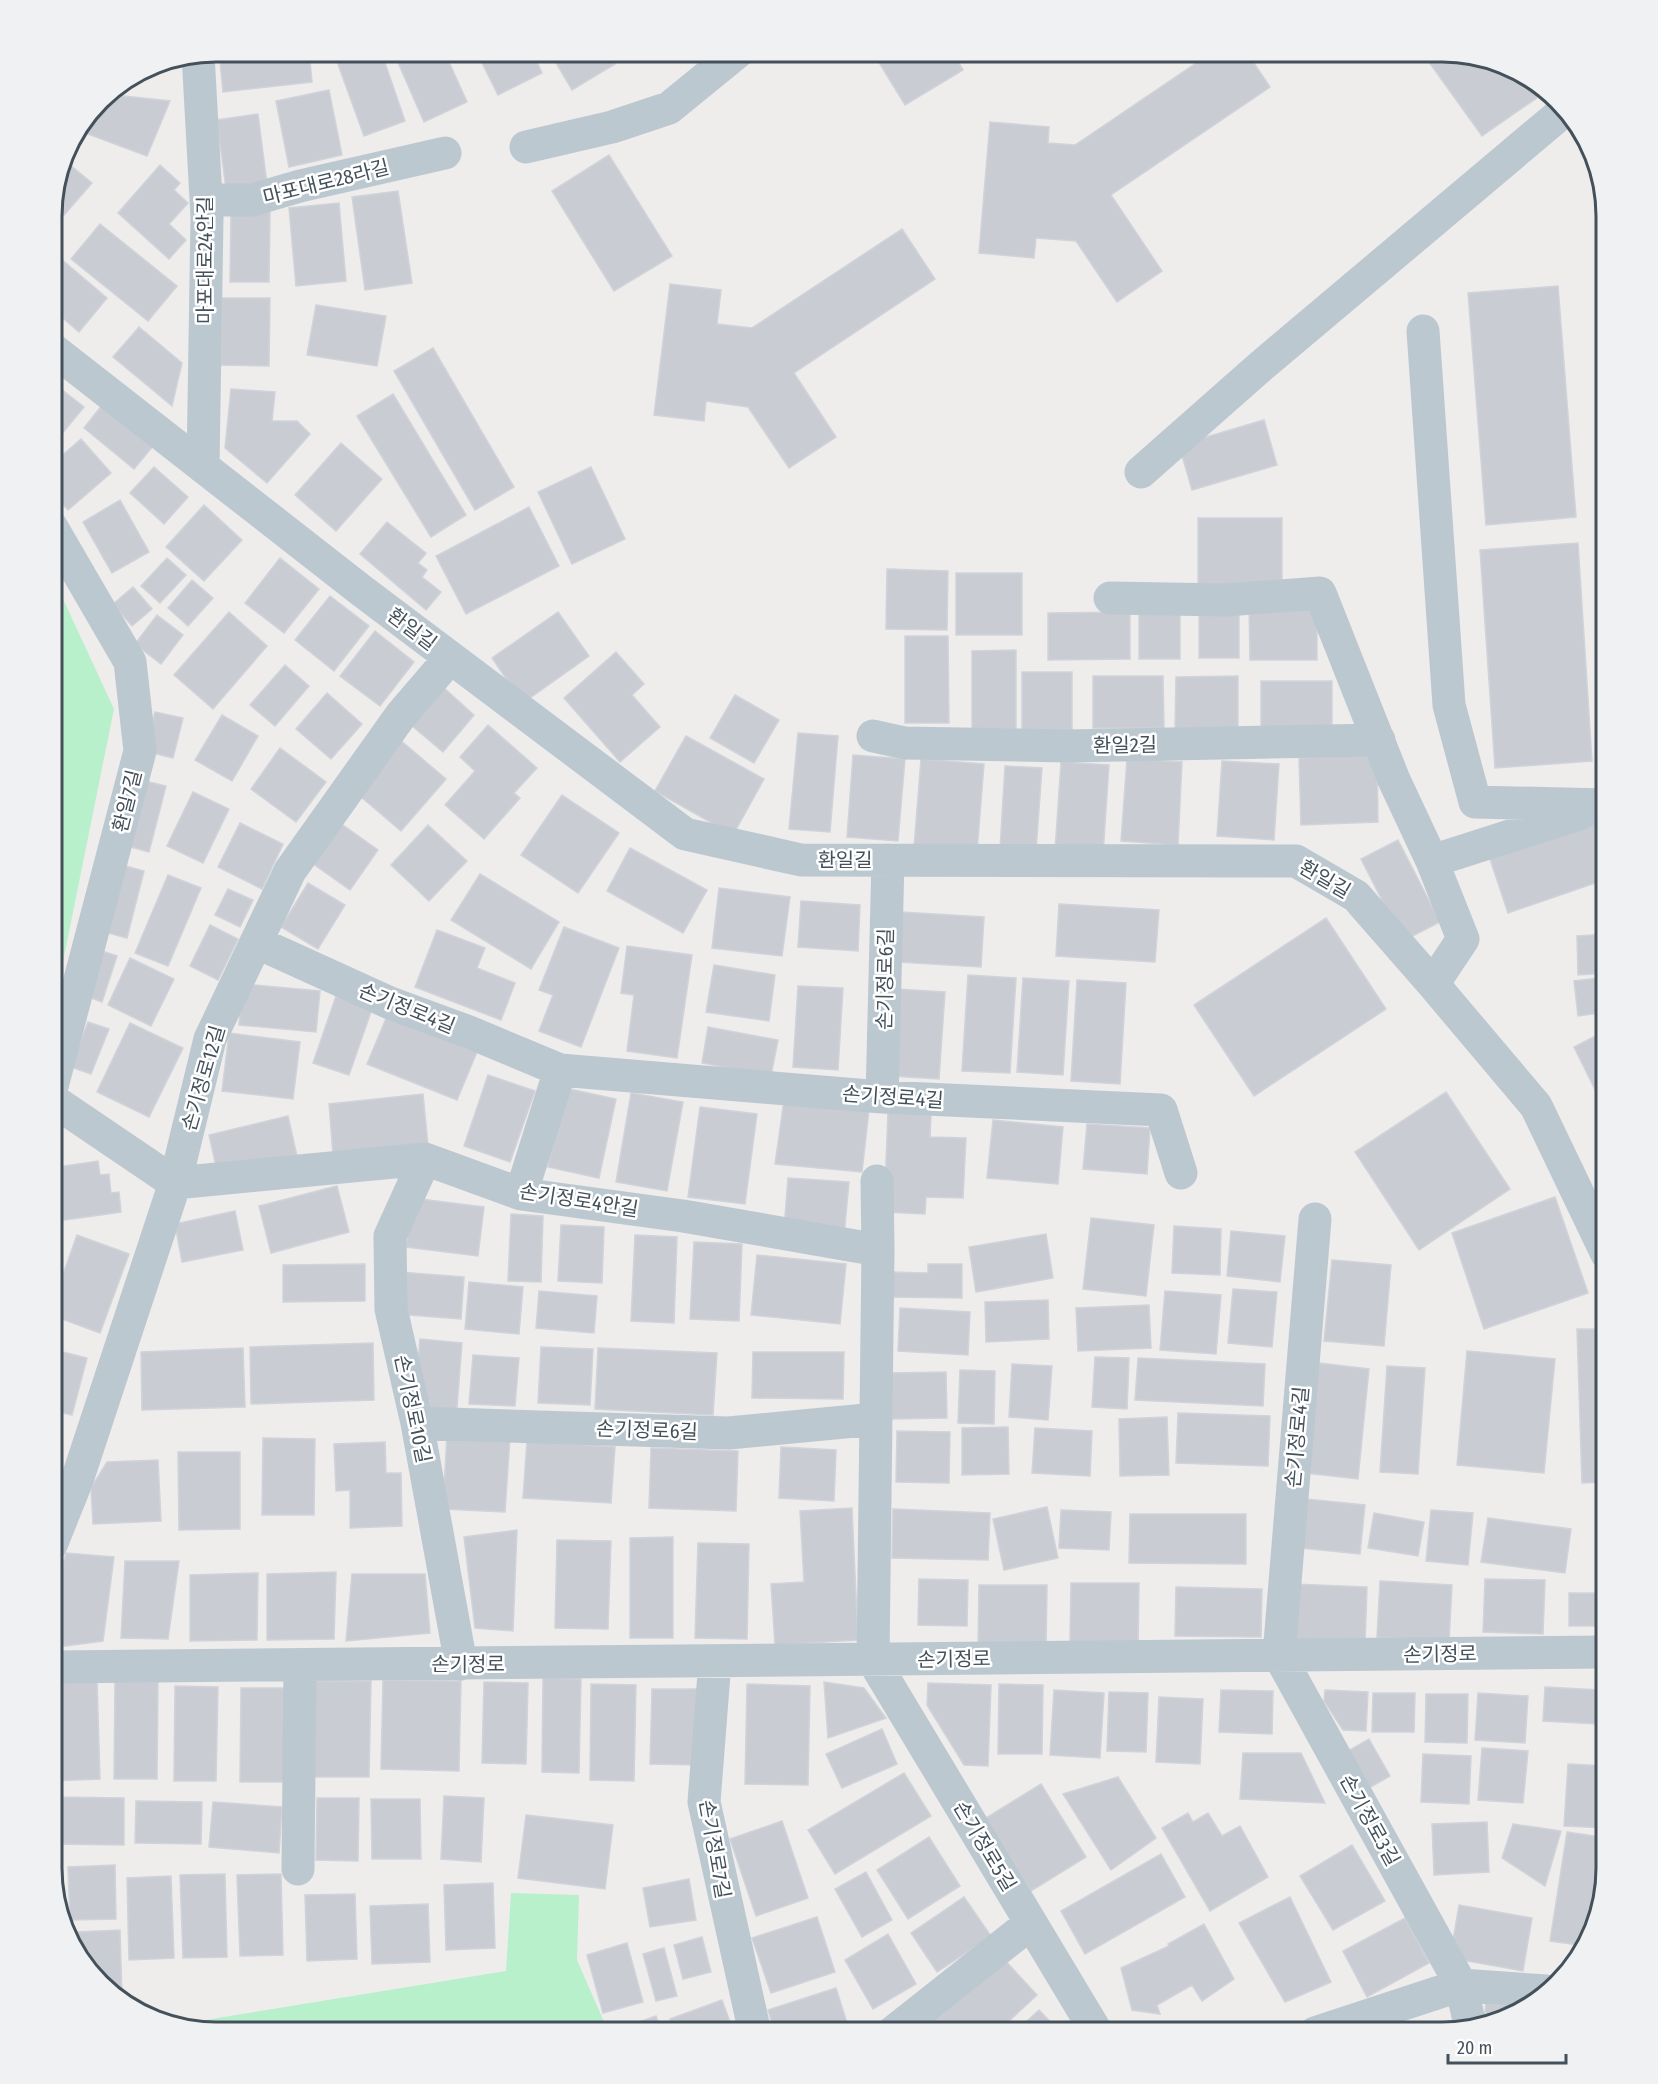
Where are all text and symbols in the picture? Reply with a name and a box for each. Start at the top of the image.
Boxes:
street label: 마포대로28라길 [260,155,392,209]
street label: 마포대로24안길 [193,196,217,324]
street label: 환일길 [383,603,441,655]
street label: 환일2길 [1093,732,1157,758]
street label: 환일7길 [108,767,146,835]
street label: 환일길 [817,848,873,872]
street label: 환일길 [1295,855,1355,903]
street label: 손기정로6길 [872,928,898,1030]
street label: 손기정로4길 [355,978,459,1038]
street label: 손기정로12길 [176,1022,230,1134]
street label: 손기정로4길 [841,1081,945,1113]
street label: 손기정로4안길 [518,1179,640,1221]
street label: 손기정로10길 [390,1353,436,1465]
street label: 손기정로4길 [1281,1385,1313,1489]
street label: 손기정로6길 [596,1416,698,1444]
street label: 손기정로 [1403,1641,1477,1667]
street label: 손기정로 [917,1646,991,1672]
street label: 손기정로 [431,1652,505,1676]
street label: 손기정로3길 [1335,1770,1405,1870]
street label: 손기정로5길 [949,1796,1021,1896]
street label: 손기정로7길 [694,1798,736,1900]
scale bar [1448,2027,1566,2065]
text: 20 m [1457,2037,1492,2059]

